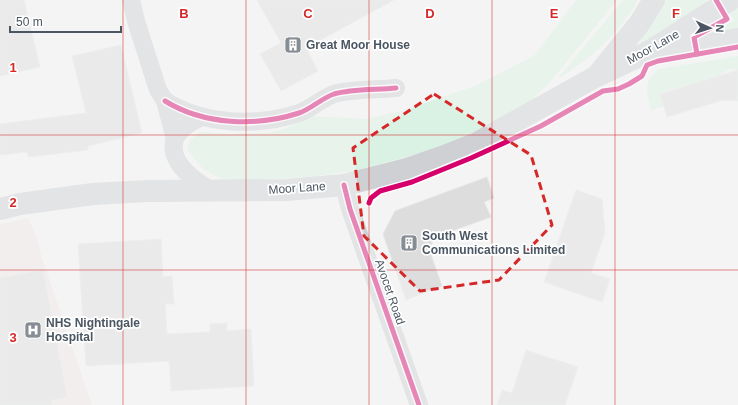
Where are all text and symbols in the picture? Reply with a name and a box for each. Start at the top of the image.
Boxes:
text: B [179,6,189,21]
text: C [303,6,313,21]
text: D [425,6,435,21]
text: E [550,6,559,21]
text: F [672,6,680,21]
scale bar [10,8,121,34]
north arrow [690,8,730,48]
text: 50 m [16,15,43,29]
text: N [714,24,726,33]
street label: Moor Lane [625,27,682,67]
building icon: Great Moor House [283,35,303,55]
place label: Great Moor House [306,38,410,52]
text: 1 [9,60,17,75]
street label: Moor Lane [268,179,326,197]
text: 2 [9,195,17,210]
place label: South West Communications Limited [422,229,565,257]
building icon: South West Communications Limited [399,233,419,253]
street label: Avocet Road [372,257,408,327]
place label: NHS Nightingale Hospital [46,316,140,344]
hospital icon: NHS Nightingale Hospital [23,320,43,340]
text: 3 [9,330,17,345]

